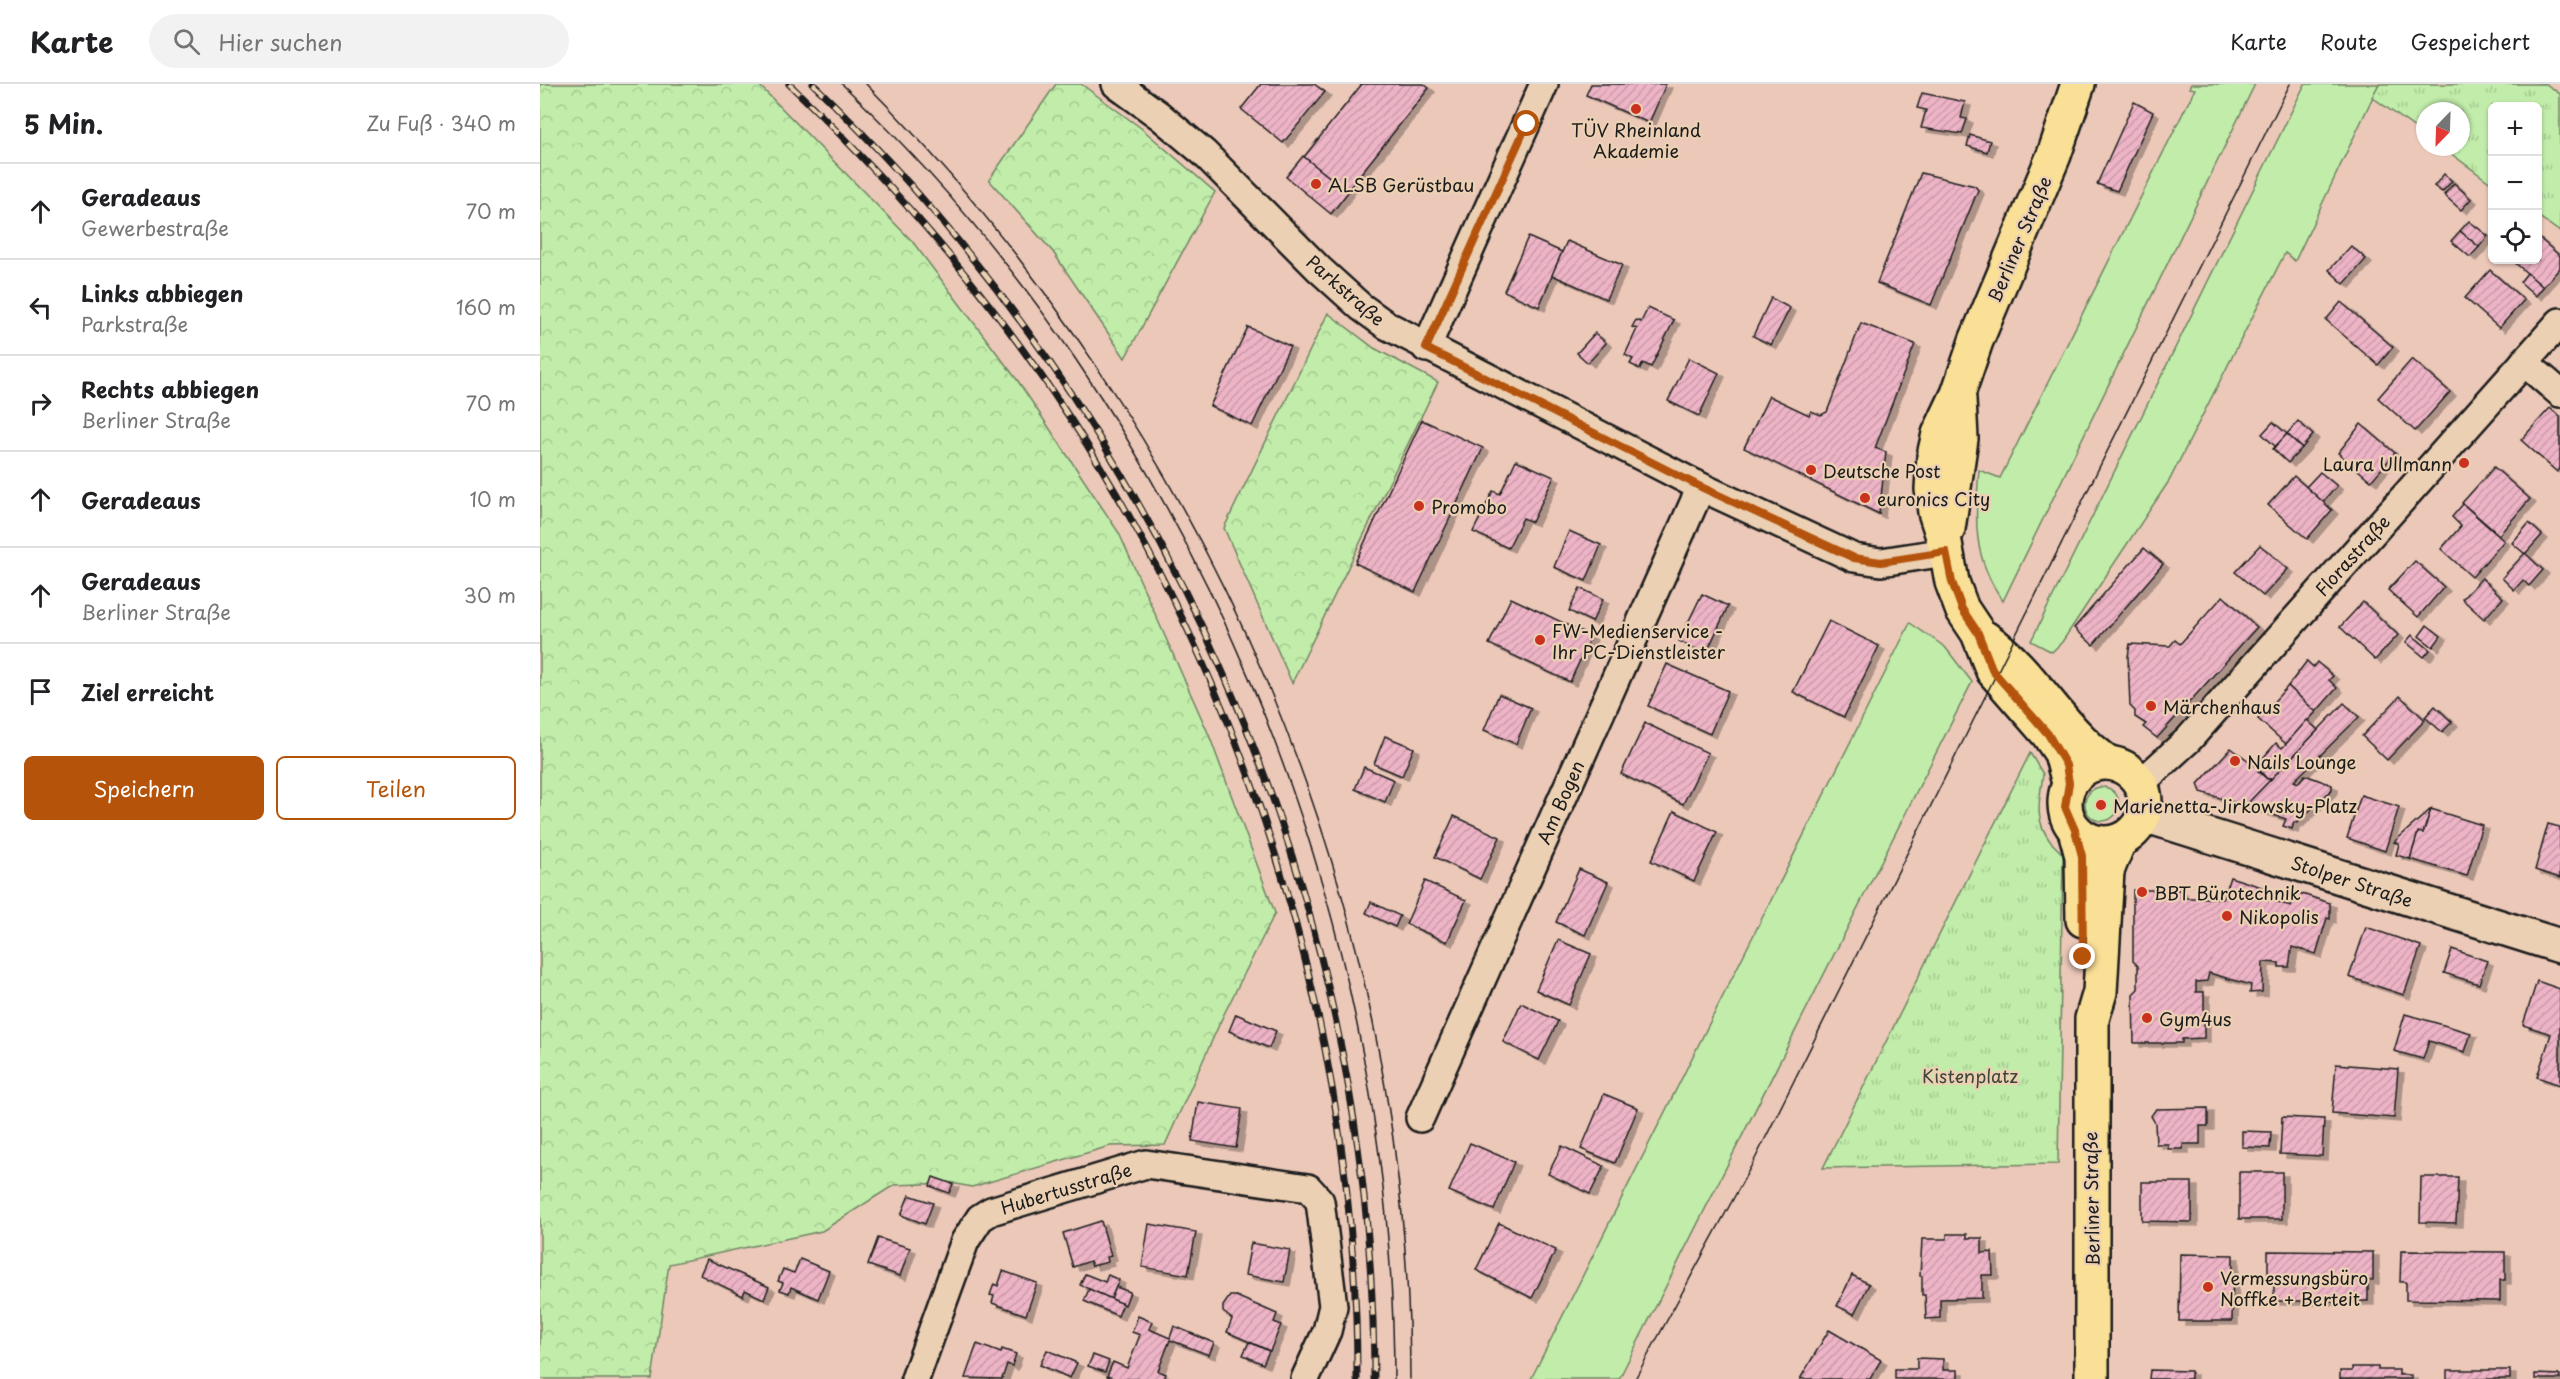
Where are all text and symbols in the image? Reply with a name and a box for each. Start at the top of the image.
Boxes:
search box [149,14,569,68]
text: Karte [30,20,113,63]
icon: search [170,25,203,58]
text: Hier suchen [218,25,343,58]
text: Karte [2230,25,2287,57]
text: Route [2320,25,2378,57]
text: Gespeichert [2411,25,2530,57]
marker: TÜV Rheinland Akademie [1629,102,1643,116]
north arrow [2416,102,2470,156]
map controls [2488,102,2542,264]
button: + [2488,102,2542,156]
text: 5 Min. [24,104,103,143]
text: Zu Fuß · 340 m [366,108,516,138]
route start [1513,110,1539,136]
place label: TÜV Rheinland Akademie [1571,116,1701,164]
button: − [2488,156,2542,210]
place label: ALSB Gerüstbau [1328,171,1474,198]
street label: Berliner Straße [1980,172,2058,306]
marker: ALSB Gerüstbau [1309,177,1323,191]
text: Geradeaus [81,180,201,213]
icon: ahead [24,195,57,228]
text: 70 m [466,196,516,226]
button: locate [2488,210,2542,264]
text: Gewerbestraße [81,213,229,243]
street label: Parkstraße [1301,248,1391,332]
text: Links abbiegen [81,276,243,309]
icon: left [24,291,57,324]
text: 160 m [456,292,516,322]
text: Parkstraße [81,309,188,339]
text: Rechts abbiegen [81,372,259,405]
icon: right [24,387,57,420]
text: 70 m [466,388,516,418]
text: Berliner Straße [81,405,231,435]
place label: Laura Ullmann [2323,450,2452,477]
marker: Laura Ullmann [2457,456,2471,470]
place label: Deutsche Post [1823,457,1941,484]
marker: Deutsche Post [1804,463,1818,477]
icon: ahead [24,483,57,516]
text: Geradeaus [81,483,201,516]
text: 10 m [469,484,516,514]
place label: euronics City [1877,485,1990,512]
marker: euronics City [1858,491,1872,505]
place label: Promobo [1431,493,1507,520]
marker: Promobo [1412,499,1426,513]
street label: Florastraße [2308,508,2396,602]
text: Geradeaus [81,564,201,597]
icon: ahead [24,579,57,612]
text: 30 m [463,580,516,610]
text: Berliner Straße [81,597,231,627]
place label: FW-Medienservice - Ihr PC-Dienstleister [1552,617,1726,665]
marker: FW-Medienservice - Ihr PC-Dienstleister [1533,633,1547,647]
icon: arrive [24,675,57,708]
text: Ziel erreicht [81,675,214,708]
place label: Märchenhaus [2163,693,2280,720]
marker: Märchenhaus [2144,699,2158,713]
place label: Nails Lounge [2247,748,2356,775]
marker: Nails Lounge [2228,754,2242,768]
button: Speichern [24,756,264,820]
button: Teilen [276,756,516,820]
street label: Am Bogen [1530,756,1590,848]
place label: Marienetta-Jirkowsky-Platz [2113,792,2357,819]
marker: Marienetta-Jirkowsky-Platz [2094,798,2108,812]
street label: Stolper Straße [2288,849,2416,913]
place label: BBT Bürotechnik [2154,879,2301,906]
marker: BBT Bürotechnik [2135,885,2149,899]
place label: Nikopolis [2239,903,2319,930]
marker: Nikopolis [2220,909,2234,923]
route end [2069,943,2095,969]
place label: Gym4us [2159,1005,2231,1032]
marker: Gym4us [2140,1011,2154,1025]
park label: Kistenplatz [1922,1062,2018,1089]
street label: Berliner Straße [2076,1131,2106,1267]
street label: Hubertusstraße [997,1155,1135,1221]
place label: Vermessungsbüro Noffke + Berteit [2220,1264,2368,1312]
marker: Vermessungsbüro Noffke + Berteit [2201,1280,2215,1294]

